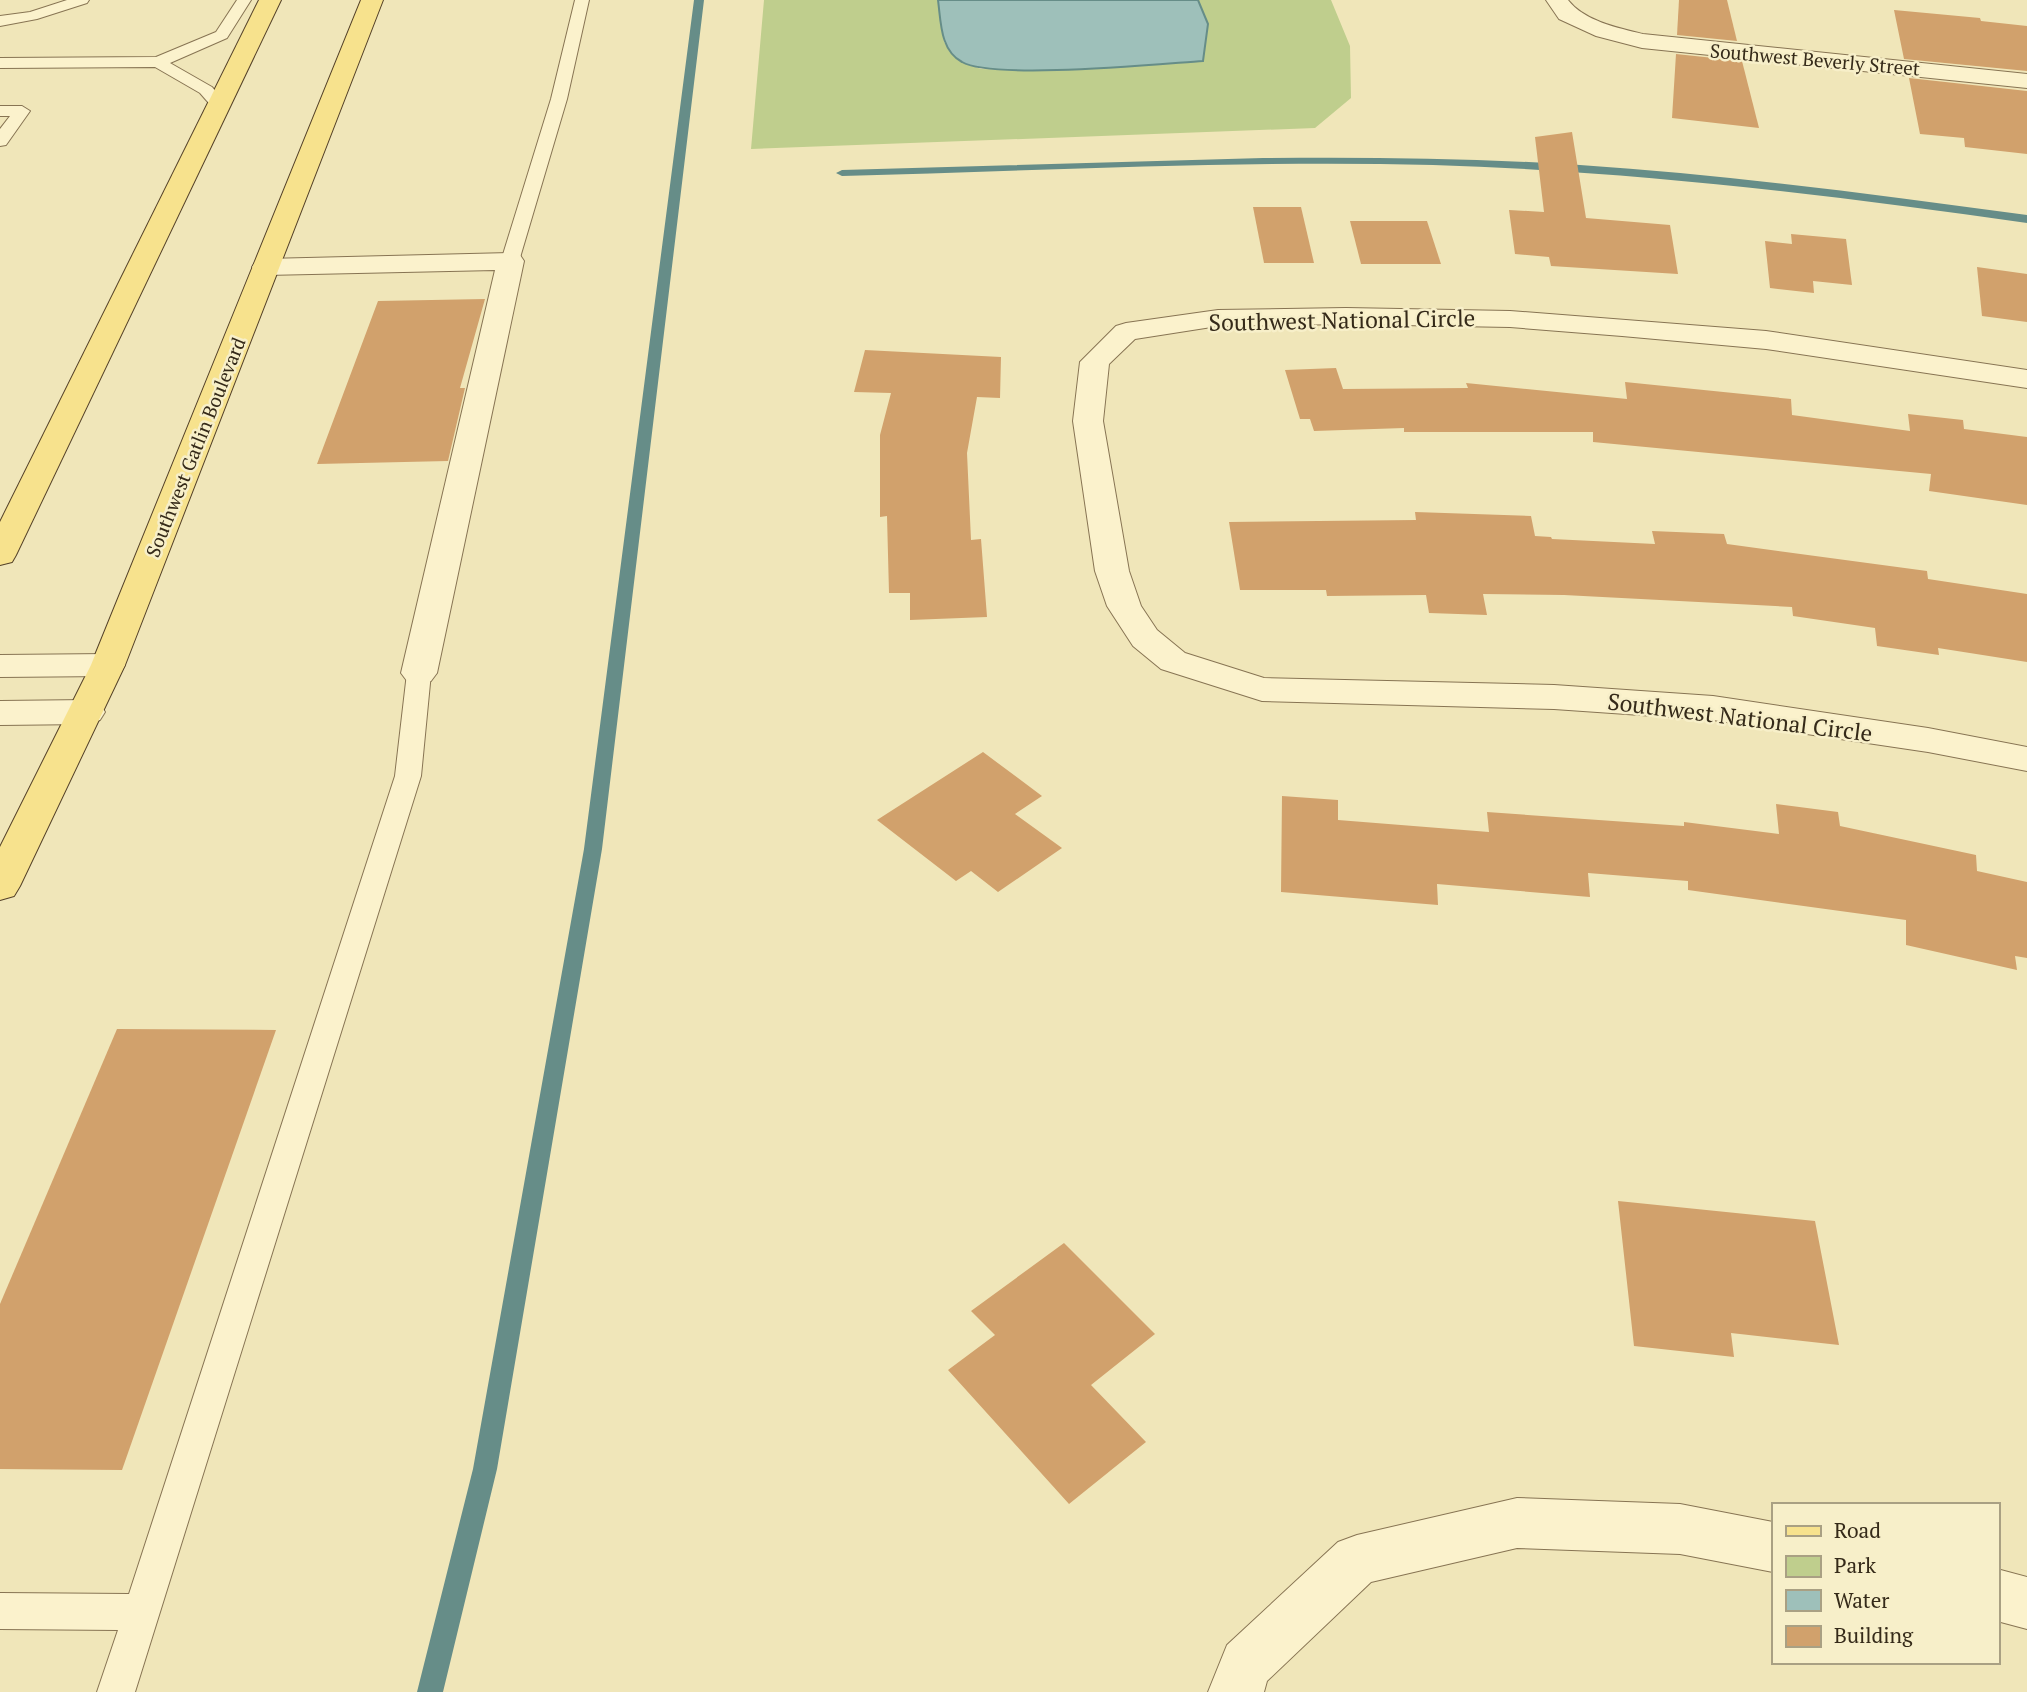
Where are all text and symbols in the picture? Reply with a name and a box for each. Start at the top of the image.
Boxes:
street label: Southwest Beverly Street [1709,37,1921,81]
street label: Southwest National Circle [1208,302,1476,338]
street label: Southwest Gatlin Boulevard [139,333,251,561]
street label: Southwest National Circle [1606,685,1874,749]
legend [1772,1503,1999,1664]
text: Road [1834,1516,1881,1544]
text: Park [1834,1551,1876,1579]
text: Water [1834,1586,1889,1614]
text: Building [1834,1621,1914,1649]

